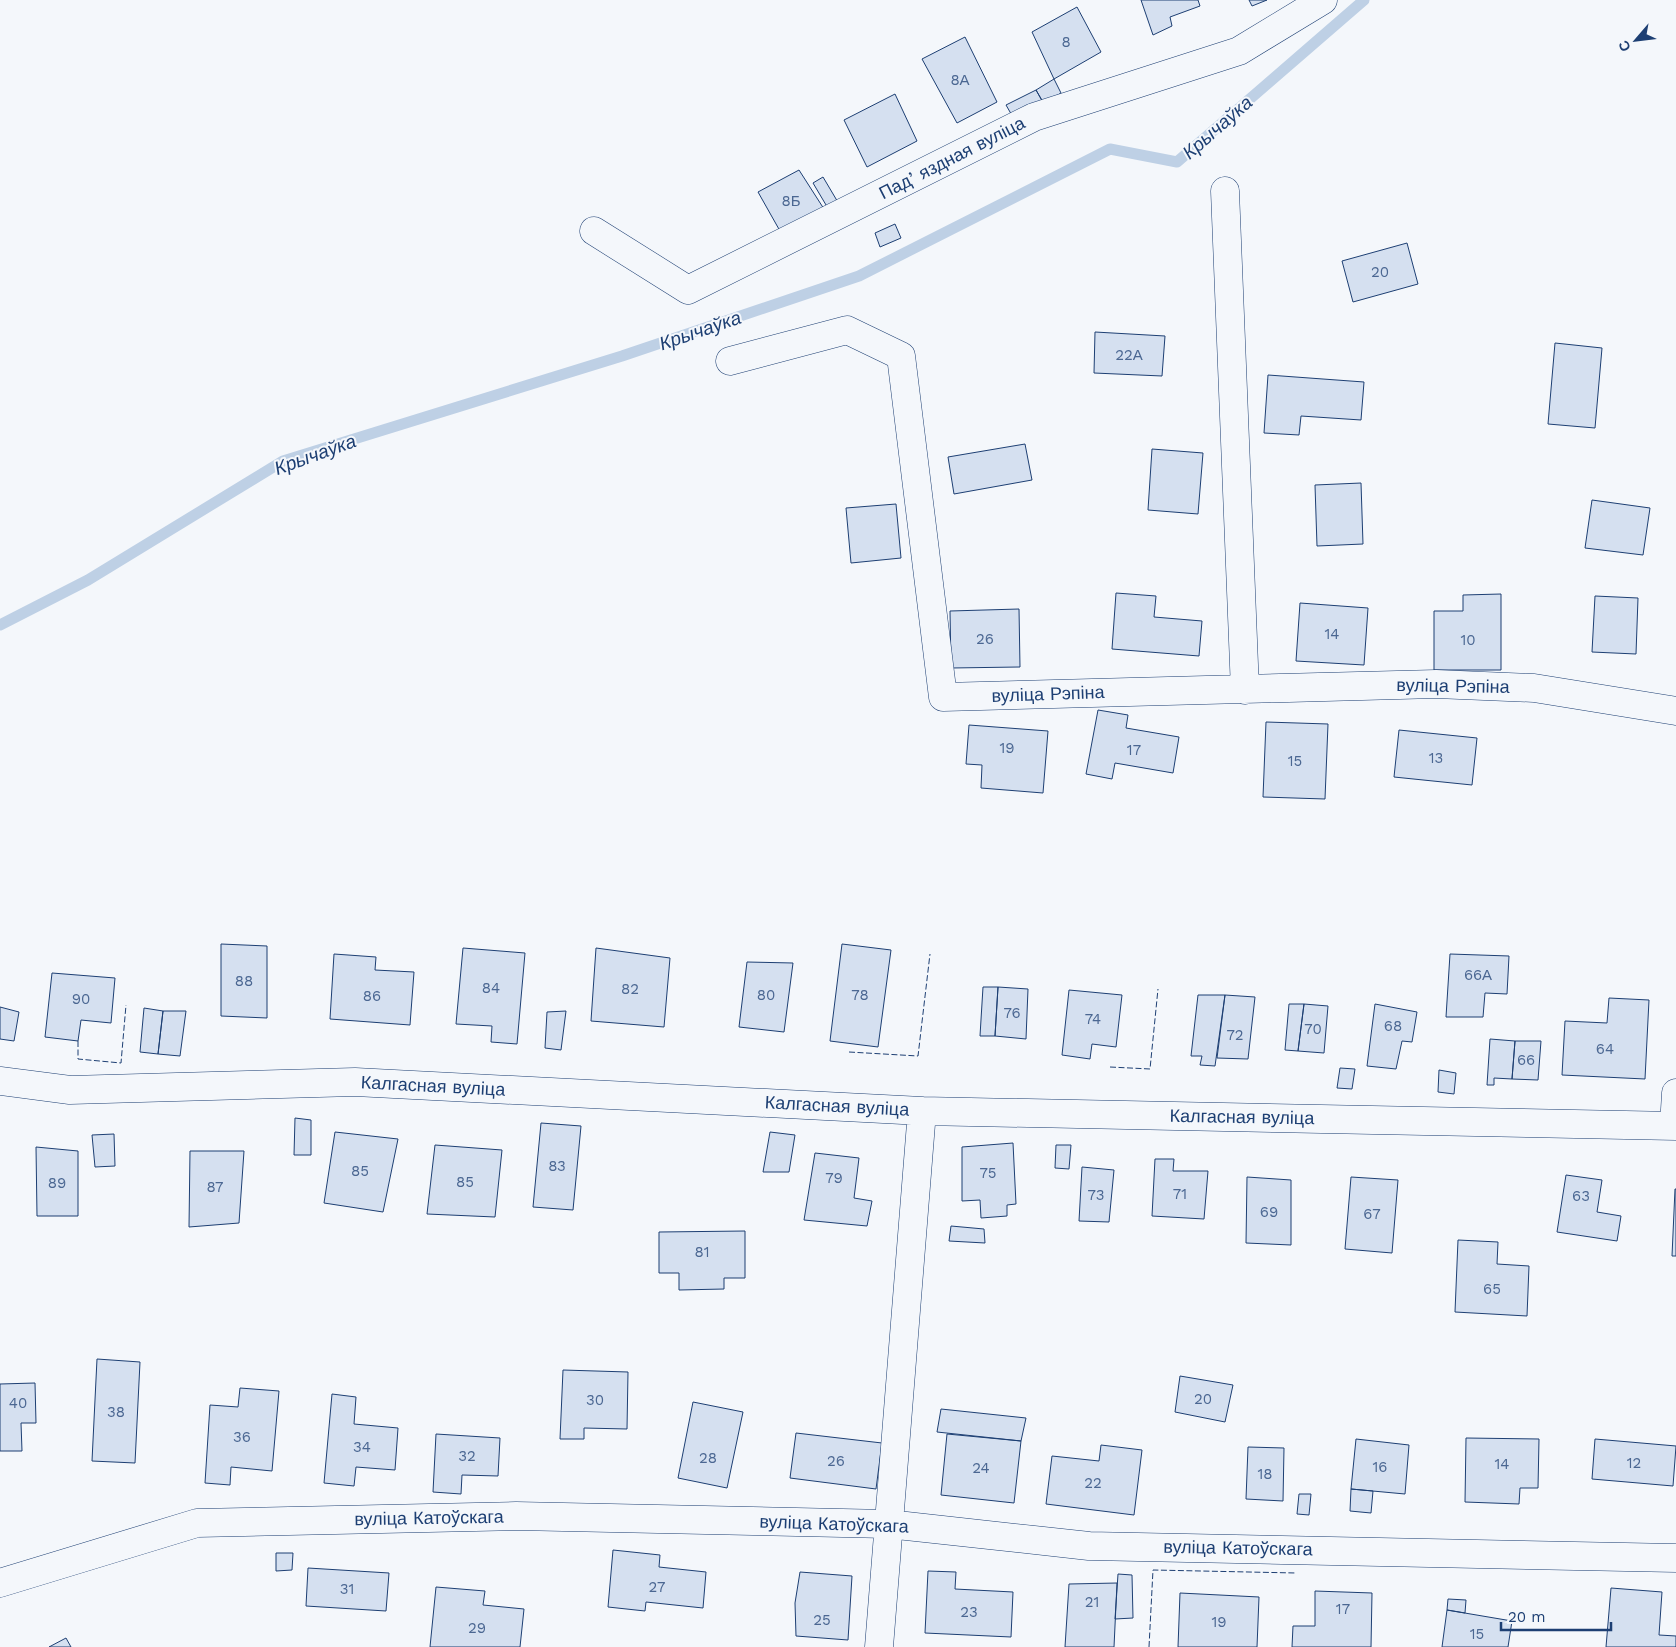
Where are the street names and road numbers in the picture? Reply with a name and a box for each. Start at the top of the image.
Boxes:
street label: Падʼяздная вуліца [875,111,1029,203]
street label: вуліца Рэпіна [1396,674,1511,697]
street label: вуліца Рэпіна [991,681,1106,706]
street label: Калгасная вуліца [360,1071,507,1100]
street label: Калгасная вуліца [764,1091,911,1120]
street label: Калгасная вуліца [1170,1105,1315,1128]
street label: вуліца Катоўскага [354,1506,505,1529]
street label: вуліца Катоўскага [759,1510,910,1537]
street label: вуліца Катоўскага [1163,1536,1314,1559]

